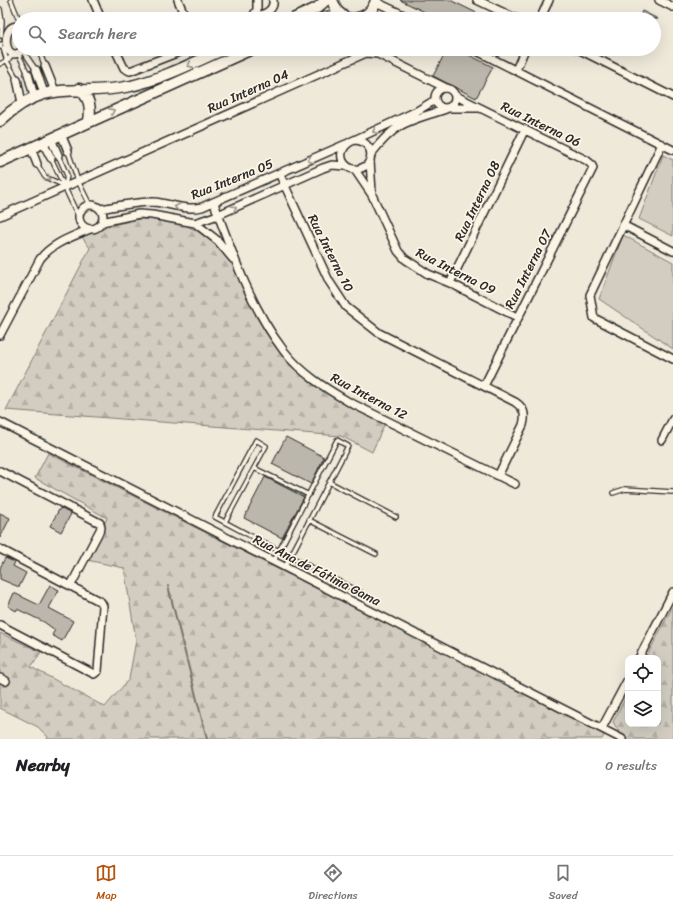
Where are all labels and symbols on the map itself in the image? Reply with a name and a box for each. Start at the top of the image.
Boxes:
one-way arrow [186,60,194,68]
street label: Rua Interna 04 [203,63,293,119]
street label: Rua Interna 06 [497,95,585,153]
one-way arrow [107,108,115,116]
one-way arrow [372,126,379,134]
street label: Rua Interna 05 [187,152,277,206]
one-way arrow [307,155,314,163]
street label: Rua Interna 08 [448,157,507,245]
one-way arrow [44,173,51,180]
one-way arrow [173,203,180,211]
one-way arrow [229,205,237,213]
street label: Rua Interna 10 [301,210,361,296]
street label: Rua Interna 07 [498,224,559,313]
street label: Rua Interna 09 [412,241,500,301]
street label: Rua Interna 12 [326,366,412,426]
street label: Rua Ana de Fátima Gama [249,528,385,612]

